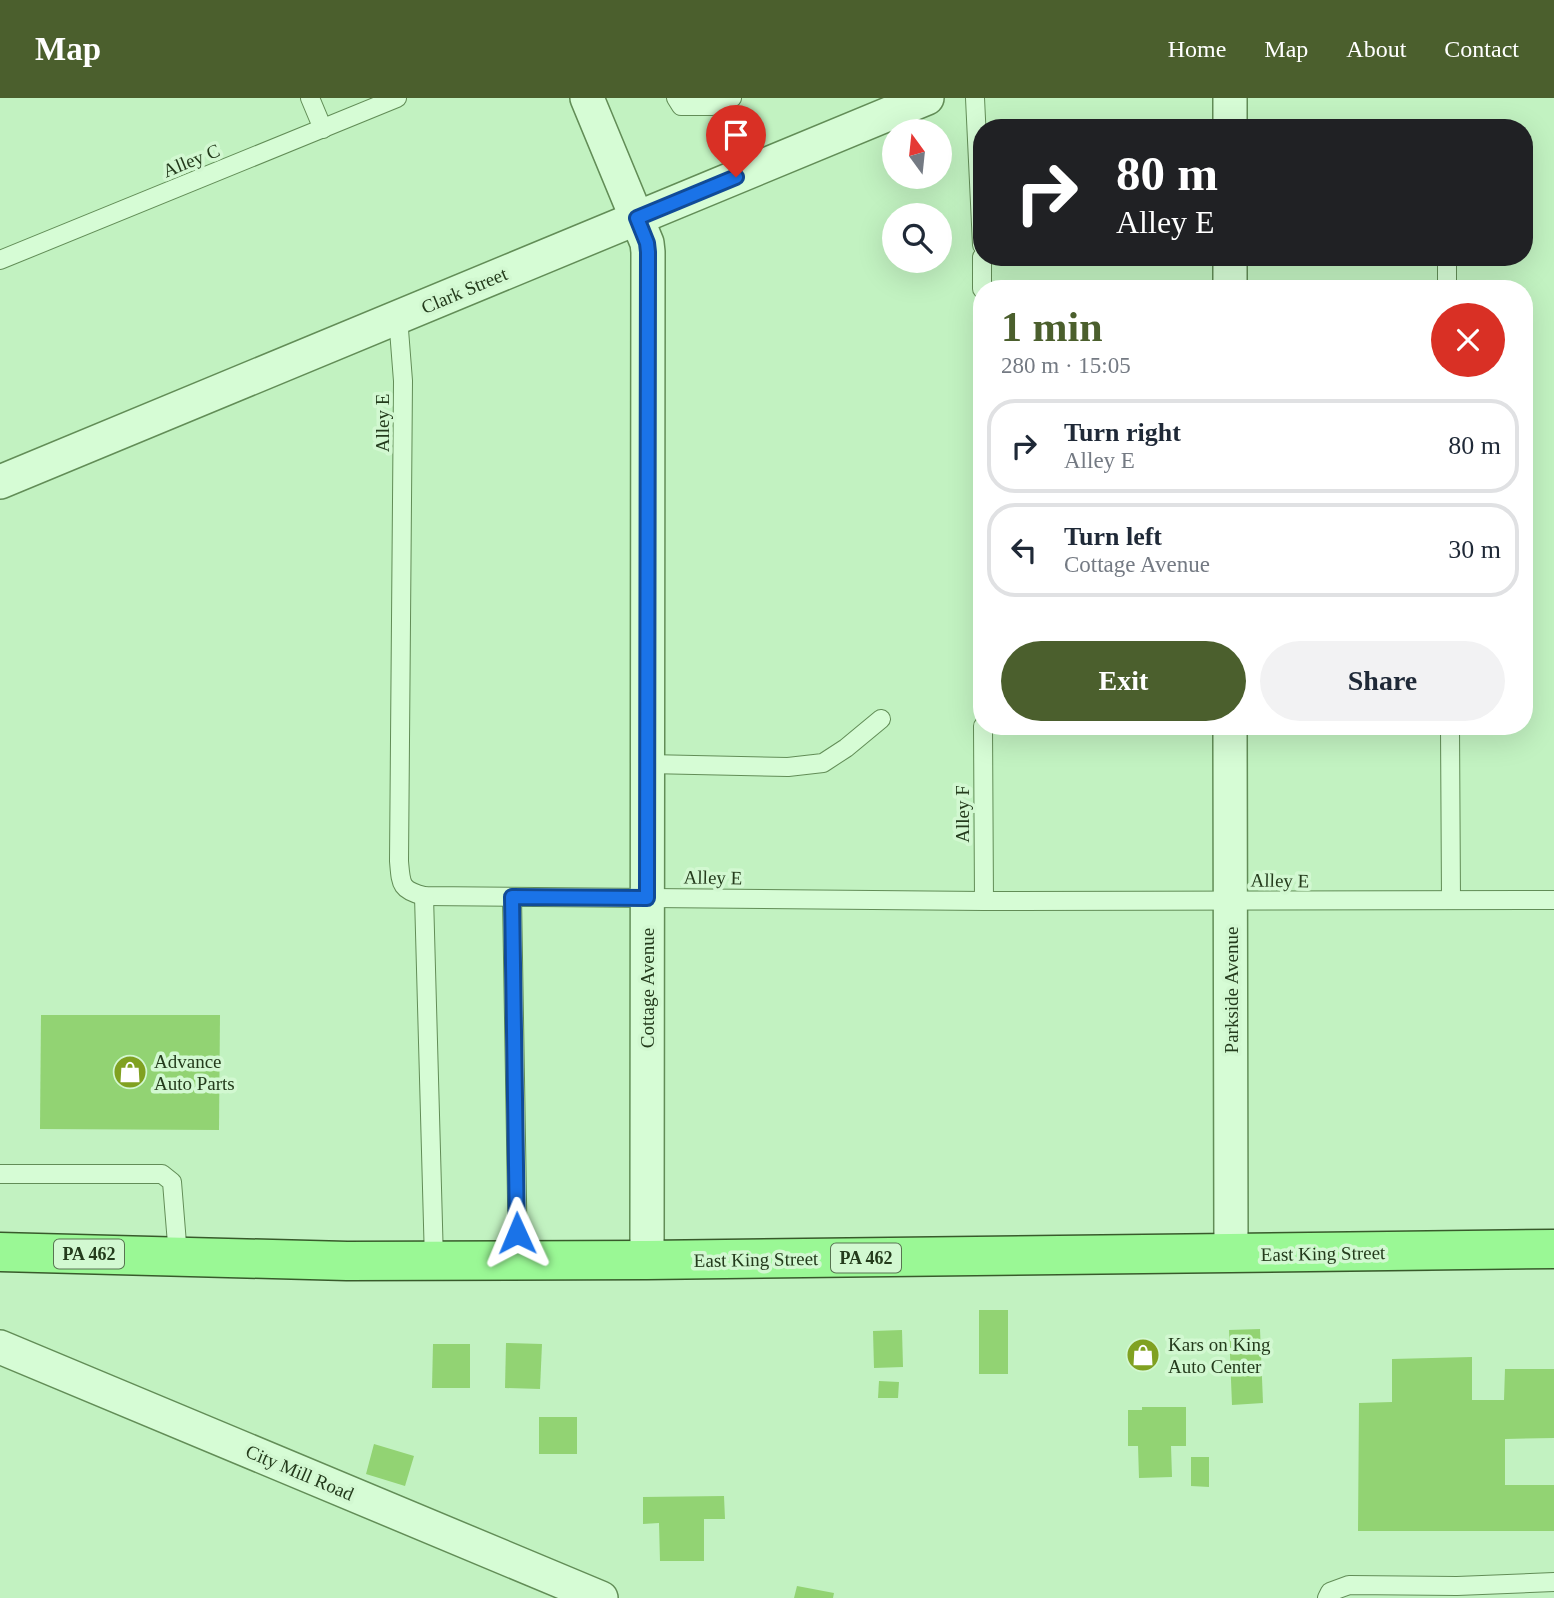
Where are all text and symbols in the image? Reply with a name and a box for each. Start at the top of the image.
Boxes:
text: Map [35,31,101,67]
text: Home [1168,36,1226,62]
text: Map [1264,36,1308,62]
text: About [1346,36,1406,62]
text: Contact [1444,36,1519,62]
pin [706,105,766,177]
icon: arrive [717,116,755,154]
north arrow [882,119,952,189]
map controls [882,119,952,273]
street label: Alley C [160,140,223,181]
text: 80 m [1116,146,1218,201]
icon: right [1001,147,1092,238]
button: search [882,203,952,273]
text: Alley E [1116,204,1215,240]
street label: Clark Street [418,263,511,318]
button: close [1431,303,1505,377]
text: 1 min [1001,304,1103,350]
text: 280 m · 15:05 [1001,353,1131,378]
street label: Alley E [372,394,393,452]
text: Turn right [1064,418,1181,447]
icon: right [1005,427,1043,465]
text: 80 m [1448,431,1501,460]
text: Alley E [1064,448,1135,473]
text: Turn left [1064,522,1162,551]
icon: left [1005,531,1043,569]
text: 30 m [1448,535,1501,564]
text: Cottage Avenue [1064,552,1210,577]
button: Exit [1001,641,1246,721]
button: Share [1260,641,1505,721]
street label: Alley F [952,785,973,843]
street label: Alley E [684,866,742,889]
street label: Alley E [1251,869,1309,892]
street label: Parkside Avenue [1221,927,1242,1053]
street label: Cottage Avenue [637,928,658,1048]
place label: Advance Auto Parts [154,1051,235,1094]
shop icon: Advance Auto Parts [111,1053,149,1091]
position arrow [480,1196,554,1270]
road number: PA 462 [54,1240,124,1268]
street label: East King Street [1261,1242,1386,1265]
road number: PA 462 [831,1244,901,1273]
street label: East King Street [694,1248,819,1271]
place label: Kars on King Auto Center [1168,1334,1271,1377]
shop icon: Kars on King Auto Center [1124,1336,1162,1374]
street label: City Mill Road [243,1440,357,1505]

